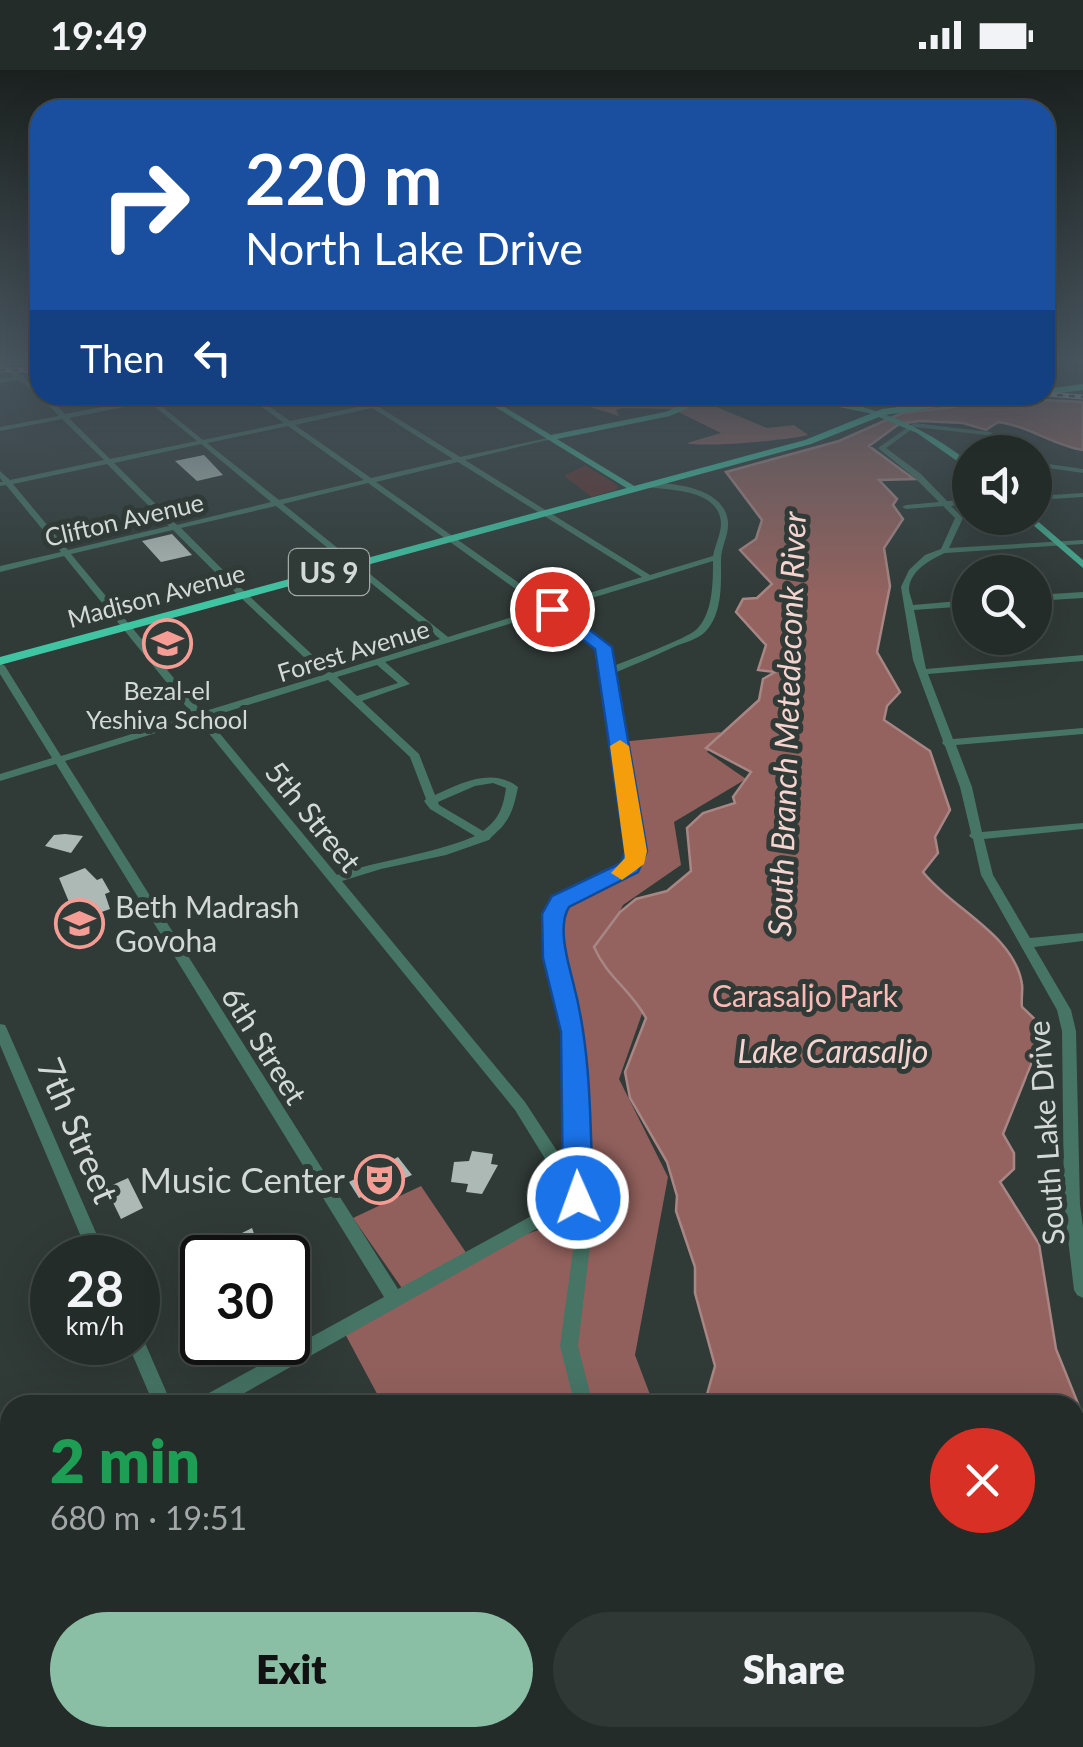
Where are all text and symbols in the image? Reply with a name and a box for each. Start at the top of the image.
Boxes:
text: 19:49 [50,12,148,58]
text: 220 m [245,136,442,220]
icon: right [80,140,210,270]
text: North Lake Drive [245,221,583,275]
icon: left [185,330,240,385]
text: Then [80,335,165,381]
map controls [952,435,1052,655]
button: sound [952,435,1052,535]
street label: Clifton Avenue [42,486,206,552]
water label: South Branch Metedeconk River [759,510,813,937]
road number: US 9 [289,549,369,595]
button: search [952,555,1052,655]
street label: Madison Avenue [64,557,248,633]
pin [510,567,595,652]
icon: arrive [525,582,580,637]
street label: Forest Avenue [273,613,433,687]
school or university icon: Bezal-el Yeshiva School [141,618,193,670]
place label: Bezal-el Yeshiva School [86,675,248,734]
street label: 5th Street [259,754,370,879]
place label: Beth Madrash Govoha [115,888,300,958]
school or university icon: Beth Madrash Govoha [54,897,106,949]
park label: Carasaljo Park [712,977,899,1013]
street label: 6th Street [215,980,315,1111]
street label: South Lake Drive [1019,1020,1071,1246]
water label: Lake Carasaljo [738,1031,928,1070]
street label: 7th Street [30,1051,128,1209]
position arrow [526,1146,630,1250]
theatre icon: Music Center [354,1153,406,1205]
place label: Music Center [140,1158,345,1200]
speed limit sign: 30 [180,1235,310,1365]
text: 28 [66,1258,124,1318]
text: km/h [66,1310,124,1340]
text: 2 min [50,1424,200,1496]
button: close [930,1428,1035,1533]
text: 680 m · 19:51 [50,1498,247,1537]
button: Exit [50,1612,533,1727]
button: Share [553,1612,1035,1727]

